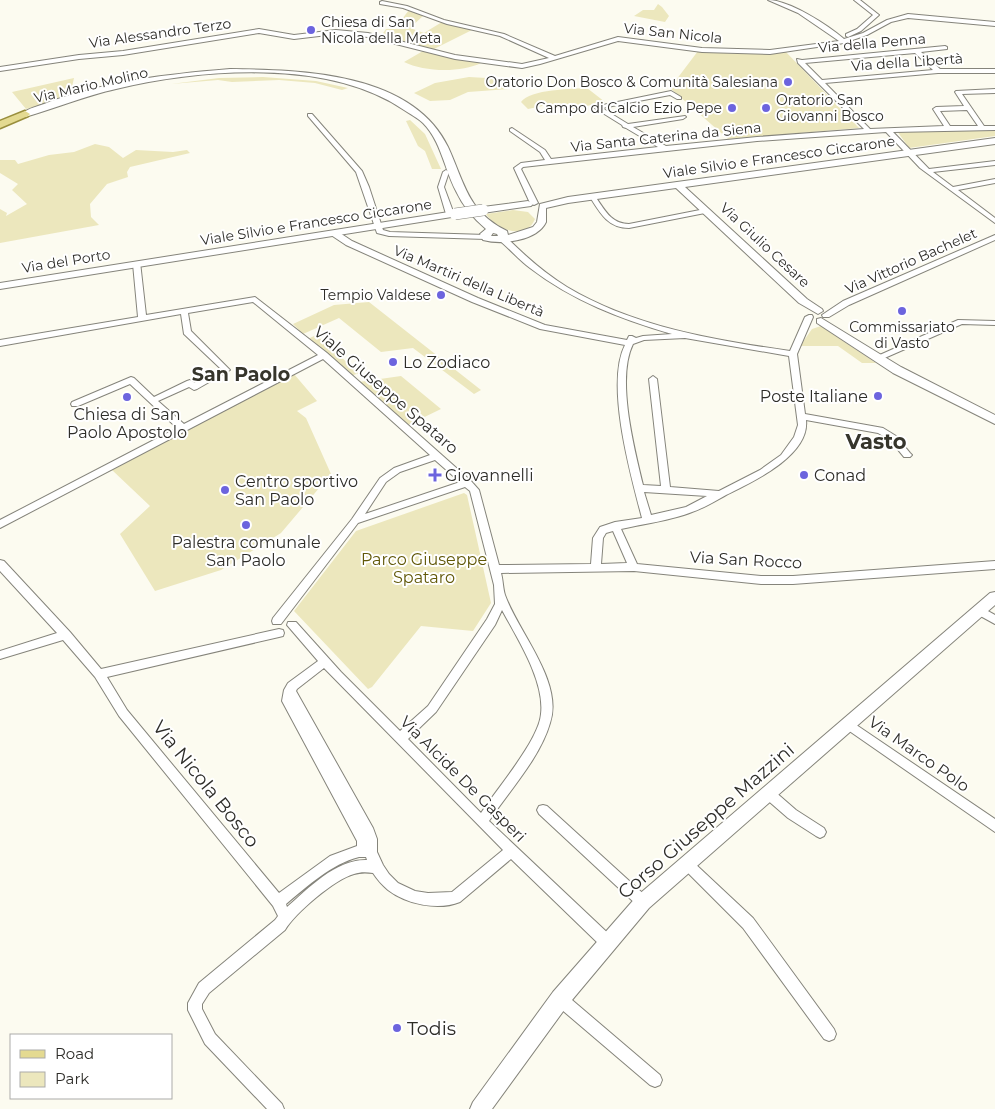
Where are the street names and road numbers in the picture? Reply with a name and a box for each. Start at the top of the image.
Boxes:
street label: Via Alessandro Terzo [88,14,232,52]
street label: Via San Nicola [623,19,723,47]
street label: Via della Penna [817,29,927,57]
street label: Via della Libertà [850,49,964,75]
street label: Via Mario Molino [32,63,150,107]
street label: Via Santa Caterina da Siena [570,118,762,156]
street label: Viale Silvio e Francesco Ciccarone [662,132,896,182]
street label: Viale Silvio e Francesco Ciccarone [199,195,433,249]
street label: Via Giulio Cesare [716,199,814,291]
street label: Via Vittorio Bachelet [842,224,980,298]
street label: Via Martiri della Libertà [391,241,547,321]
street label: Via del Porto [21,245,112,277]
street label: Viale Giuseppe Spataro [310,322,462,458]
street label: Via San Rocco [689,548,803,572]
street label: Via Alcide De Gasperi [396,712,530,846]
street label: Via Marco Polo [865,712,973,796]
street label: Via Nicola Bosco [148,716,264,852]
street label: Corso Giuseppe Mazzini [613,738,799,904]

